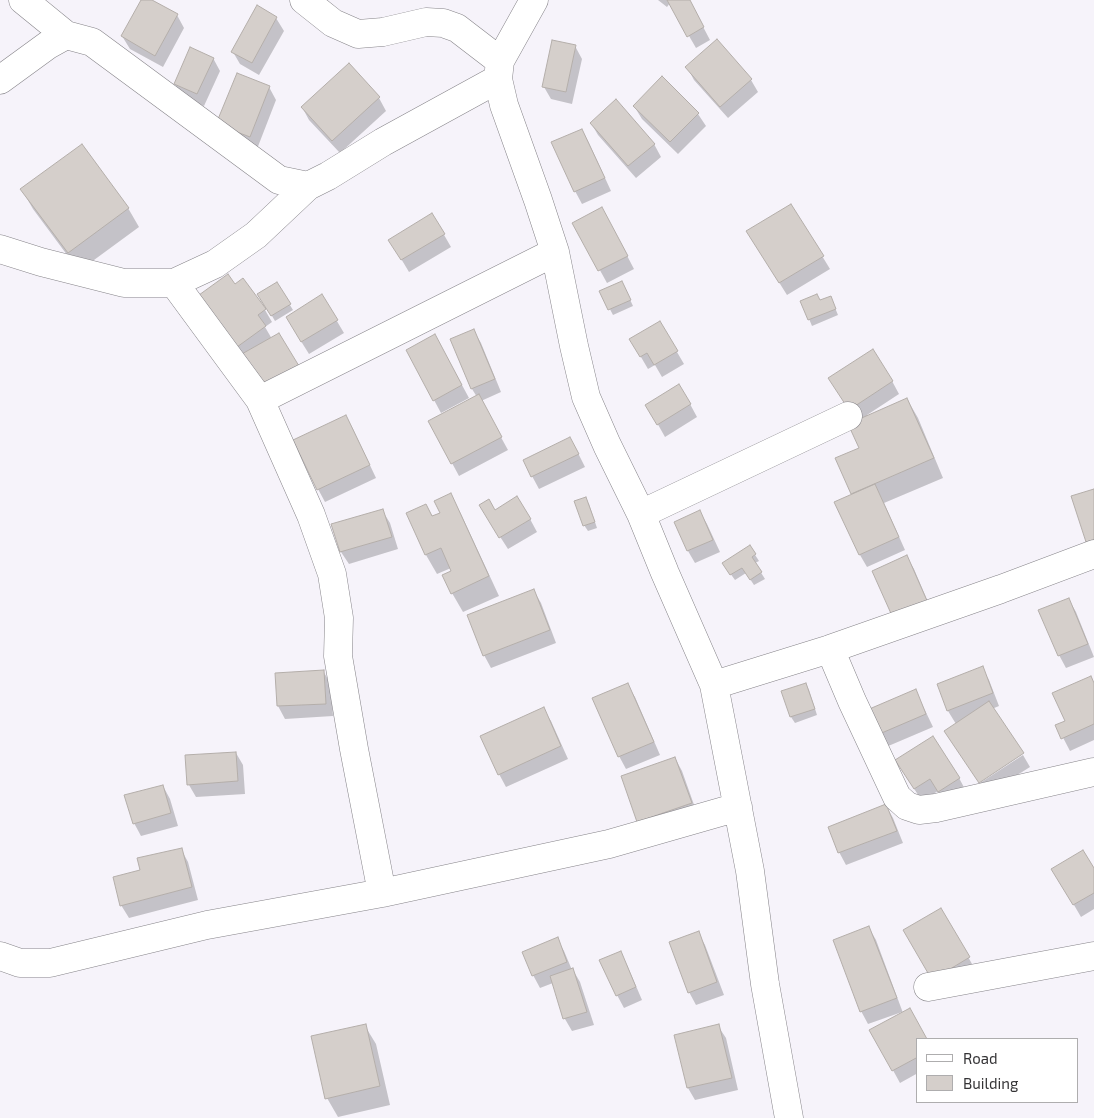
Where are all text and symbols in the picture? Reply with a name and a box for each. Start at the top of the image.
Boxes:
legend [916,1038,1079,1103]
text: Road [963,1049,998,1067]
text: Building [963,1074,1018,1092]

